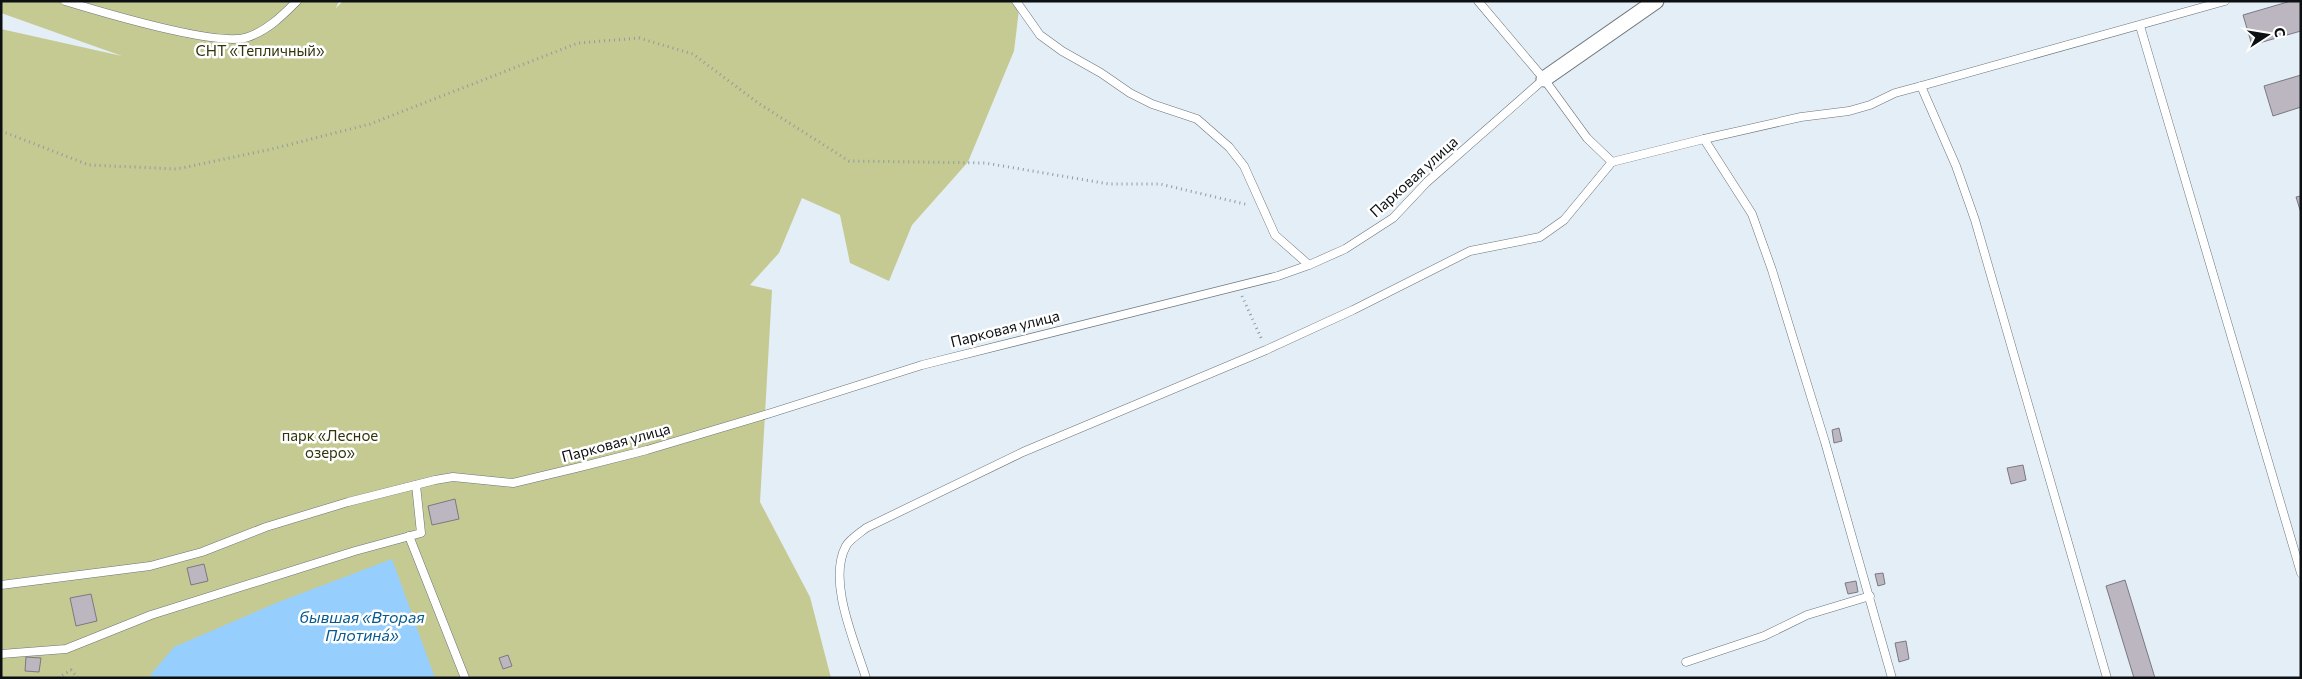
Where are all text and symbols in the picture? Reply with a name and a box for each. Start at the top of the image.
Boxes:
north arrow [2242,10,2292,60]
text: С [2271,26,2290,39]
park label: СНТ «Тепличный» [196,41,325,59]
street label: Парковая улица [1366,132,1461,220]
street label: Парковая улица [948,306,1061,350]
street label: Парковая улица [559,419,672,465]
park label: парк «Лесное озеро» [282,426,378,461]
water label: бывшая «Вторая Плотинá» [299,607,425,644]

